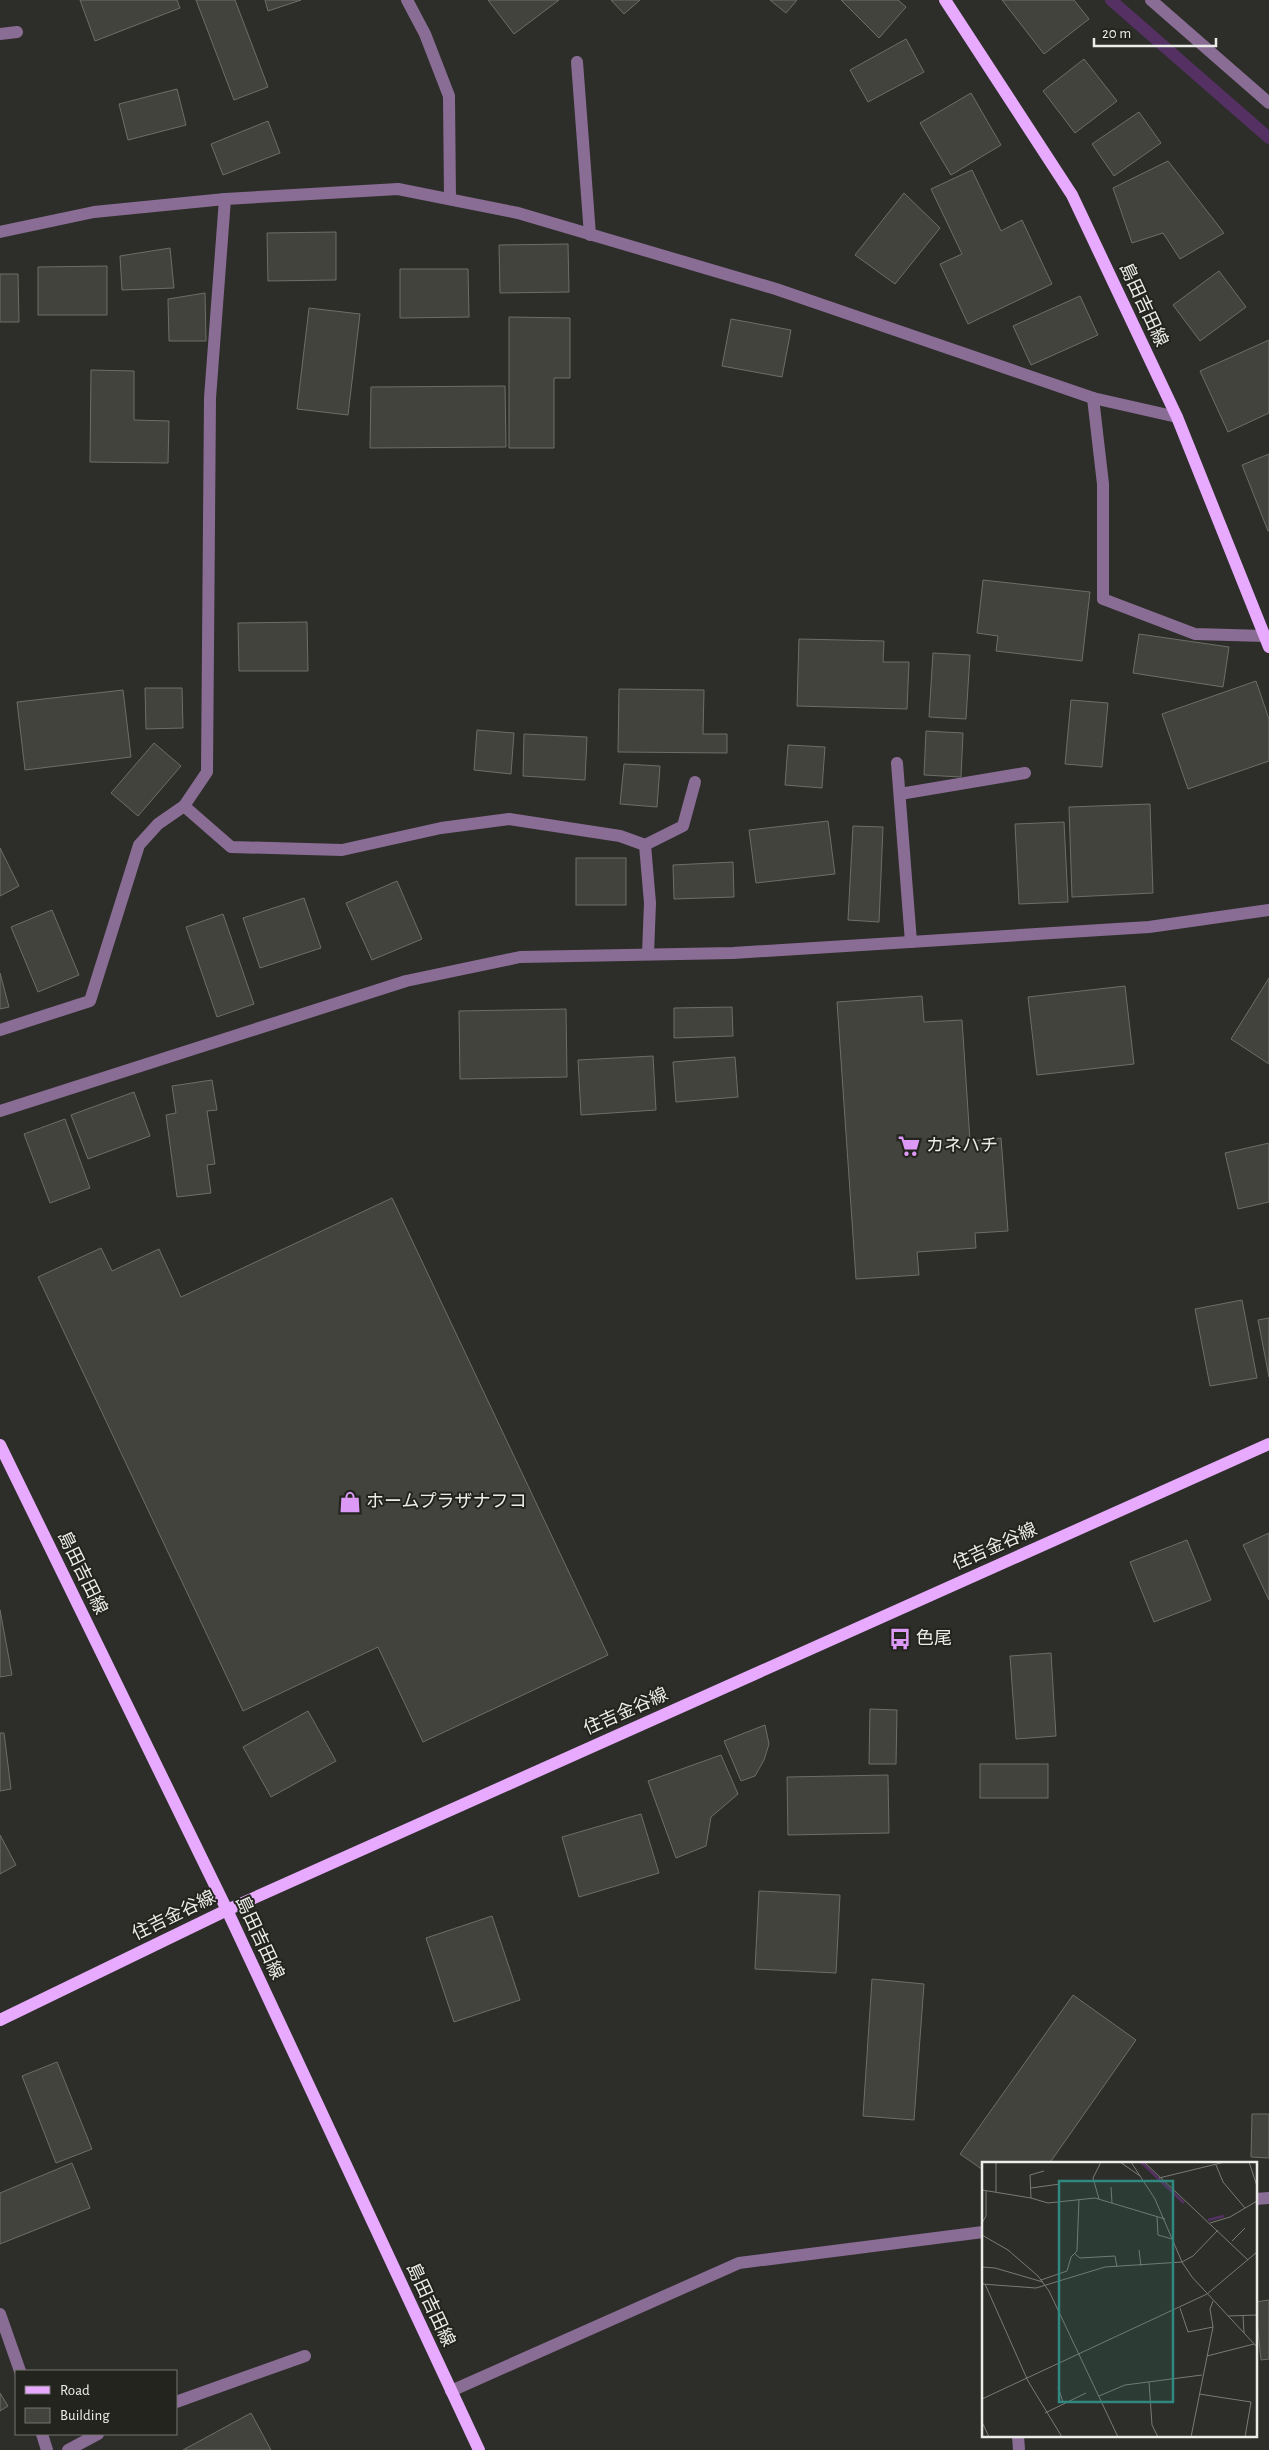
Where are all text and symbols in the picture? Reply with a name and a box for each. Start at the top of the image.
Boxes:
scale bar [1094,15,1216,47]
text: 20 m [1102,26,1131,41]
street label: 島田吉田線 [1116,260,1172,350]
supermarket icon: カネハチ [896,1133,922,1159]
place label: カネハチ [926,1137,998,1155]
shop icon: ホームプラザナフコ [337,1489,363,1515]
place label: ホームプラザナフコ [366,1492,526,1511]
street label: 住吉金谷線 [949,1519,1040,1574]
street label: 島田吉田線 [54,1528,112,1617]
bus stop icon: 色尾 [887,1626,913,1652]
place label: 色尾 [916,1628,952,1648]
street label: 住吉金谷線 [580,1684,671,1739]
street label: 住吉金谷線 [129,1886,218,1944]
street label: 島田吉田線 [232,1893,288,1983]
inset map [982,2162,1256,2438]
street label: 島田吉田線 [403,2260,459,2350]
legend [15,2370,178,2435]
text: Road [60,2383,90,2398]
text: Building [60,2408,110,2423]

